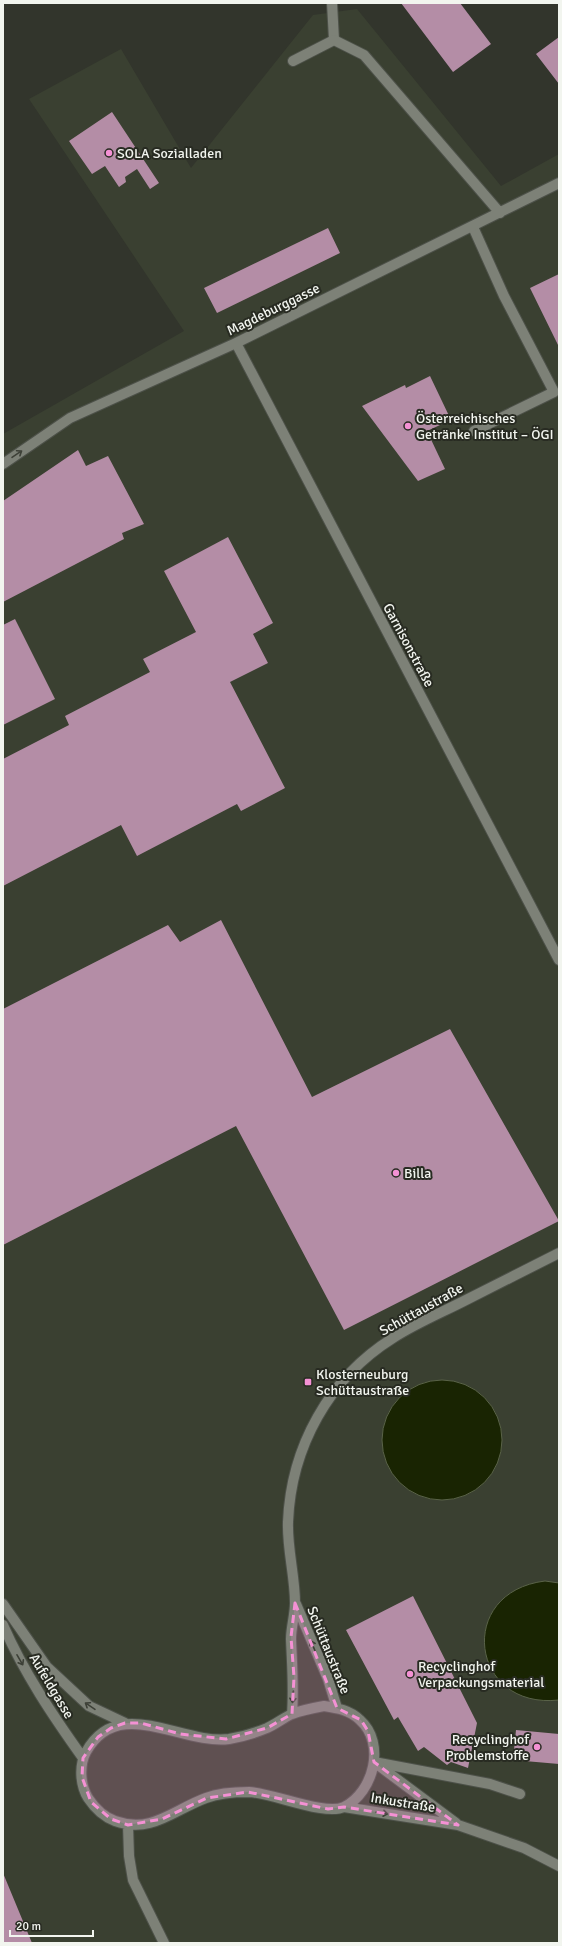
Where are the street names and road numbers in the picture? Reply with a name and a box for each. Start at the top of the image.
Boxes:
street label: Magdeburggasse [224,280,323,339]
street label: Garnisonstraße [379,600,438,690]
street label: Schüttaustraße [376,1279,466,1339]
street label: Schüttaustraße [303,1604,354,1697]
street label: Aufeldgasse [26,1651,78,1722]
street label: Inkustraße [369,1789,436,1816]

